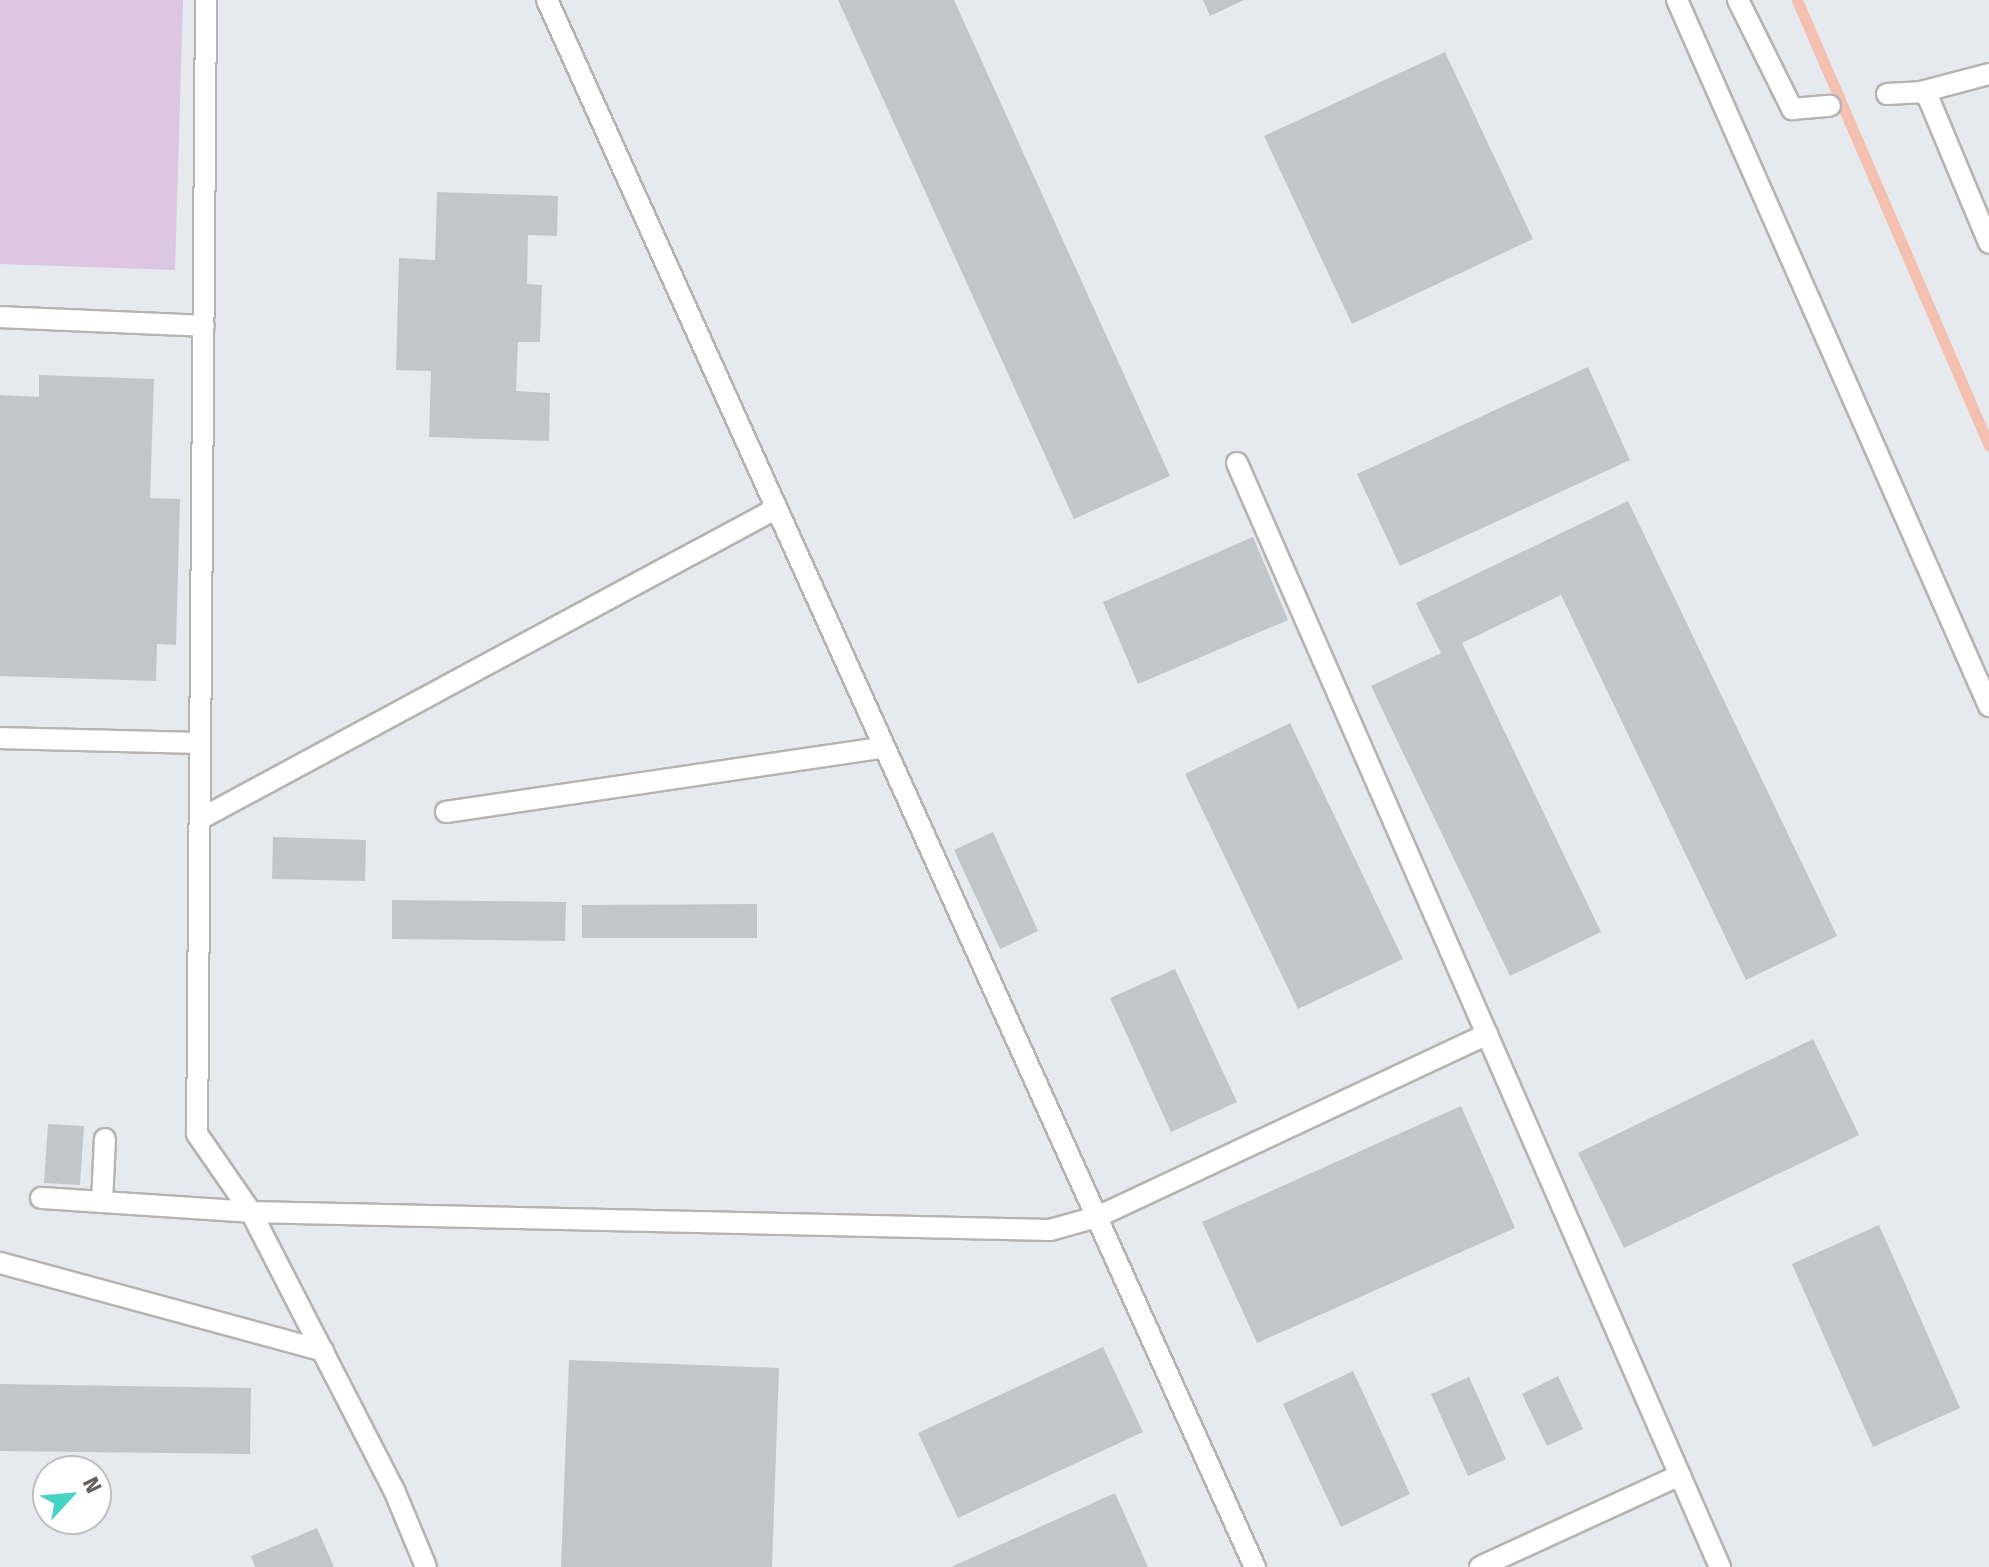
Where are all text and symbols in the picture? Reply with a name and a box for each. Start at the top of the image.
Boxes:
north arrow [32,1455,112,1535]
text: N [77,1473,108,1498]

